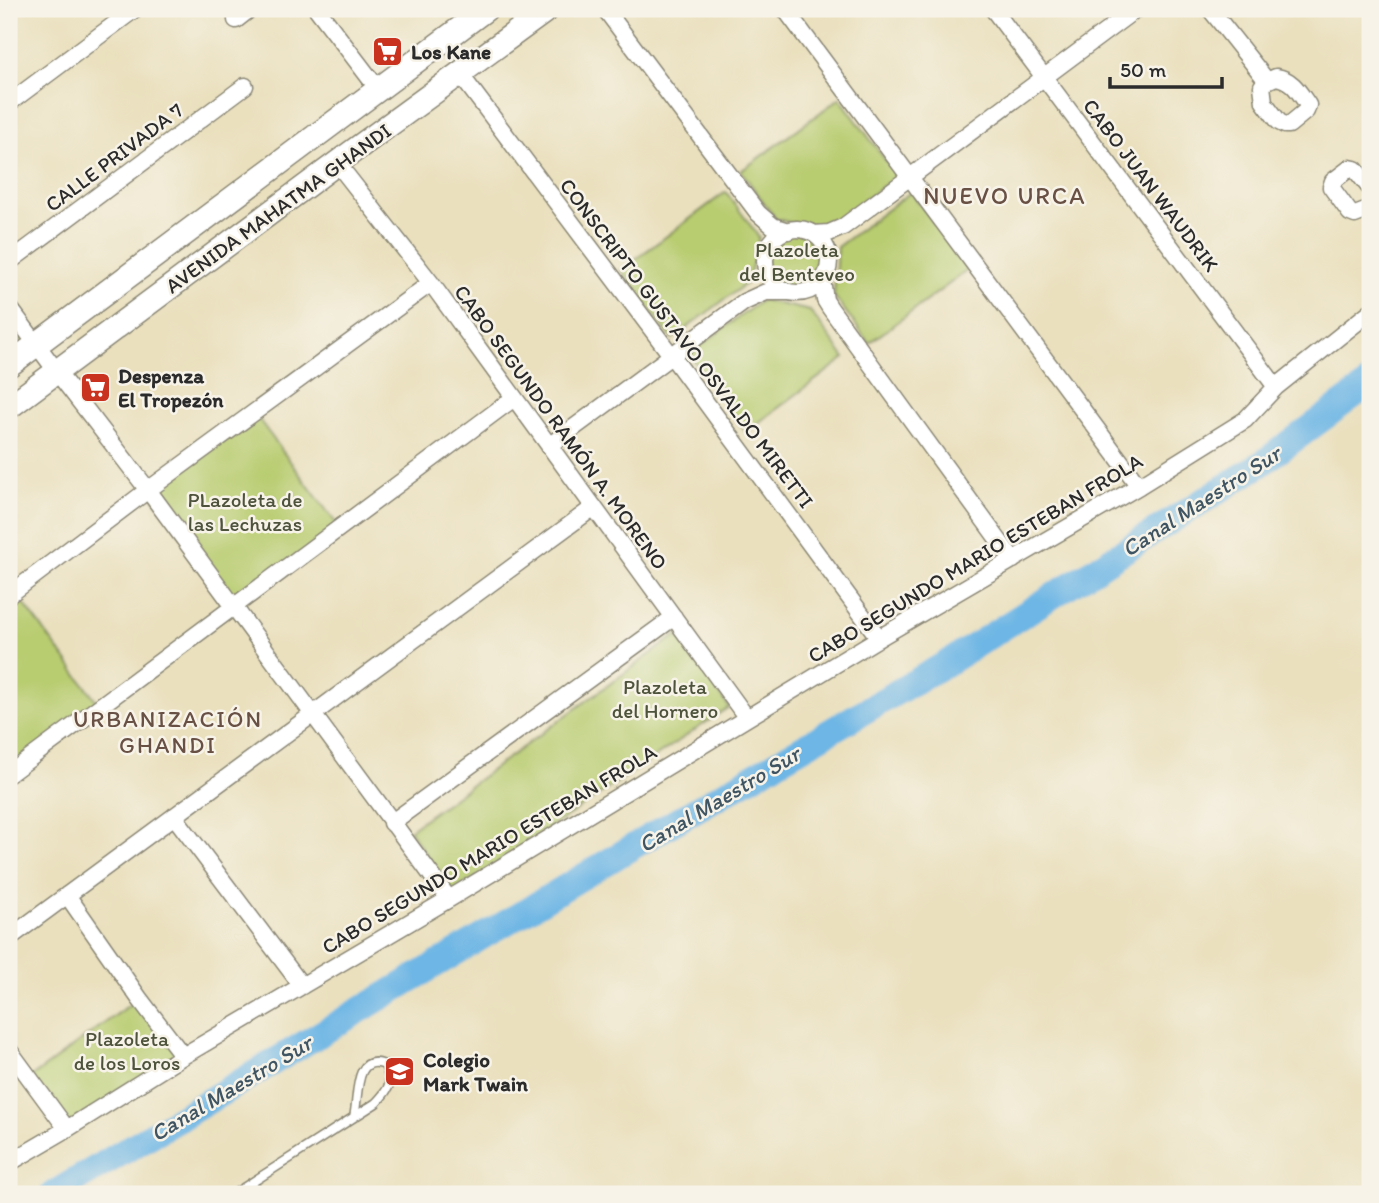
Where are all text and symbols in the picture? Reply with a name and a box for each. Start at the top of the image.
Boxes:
supermarket icon: Los Kane [371,34,405,68]
place label: Los Kane [411,39,491,64]
scale bar [1110,46,1222,90]
text: 50 m [1120,57,1167,82]
street label: CABO JUAN WAUDRIK [1078,94,1224,276]
street label: CALLE PRIVADA 7 [40,97,188,217]
street label: AVENIDA MAHATMA GHANDI [160,118,396,298]
street label: CONSCRIPTO GUSTAVO OSVALDO MIRETTI [555,173,819,513]
district label: NUEVO URCA [923,181,1087,210]
park label: Plazoleta del Benteveo [739,237,855,286]
street label: CABO SEGUNDO RAMÓN A. MORENO [449,280,673,574]
place label: Despenza El Tropezón [118,363,224,413]
supermarket icon: Despenza El Tropezón [78,370,112,404]
water label: Canal Maestro Sur [1116,438,1288,563]
street label: CABO SEGUNDO MARIO ESTEBAN FROLA [803,448,1147,668]
park label: PLazoleta de las Lechuzas [187,487,303,536]
park label: Plazoleta del Hornero [612,674,718,723]
district label: URBANIZACIÓN GHANDI [73,705,263,759]
water label: Canal Maestro Sur [633,738,807,858]
street label: CABO SEGUNDO MARIO ESTEBAN FROLA [317,739,661,959]
park label: Plazoleta de los Loros [74,1026,180,1075]
water label: Canal Maestro Sur [145,1027,319,1147]
place label: Colegio Mark Twain [423,1047,528,1096]
school or university icon: Colegio Mark Twain [383,1054,417,1088]

